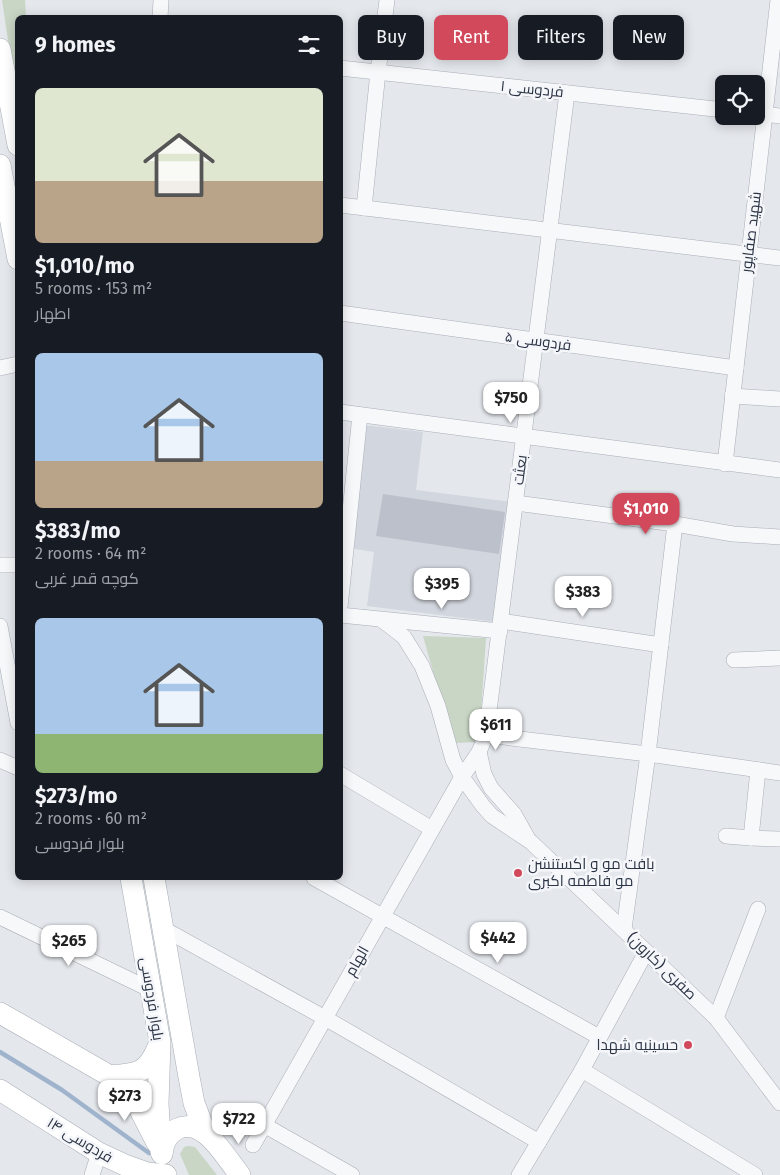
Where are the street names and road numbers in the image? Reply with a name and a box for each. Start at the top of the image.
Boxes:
street label: فردوسی ۱ [499,77,564,102]
street label: شهید صفاپور [737,190,766,275]
street label: فردوسی ۵ [503,327,572,356]
street label: بعثت [509,454,531,486]
street label: صفری (کارون) [623,928,700,1004]
street label: الهام [341,943,374,980]
street label: بلوار فردوسی [136,956,167,1042]
street label: فردوسی ۱۴ [43,1113,116,1167]

